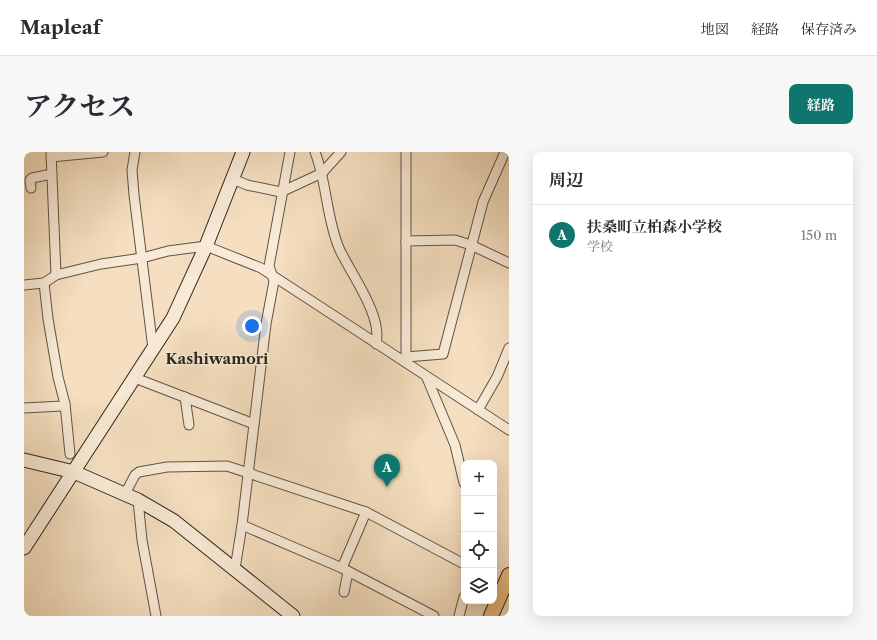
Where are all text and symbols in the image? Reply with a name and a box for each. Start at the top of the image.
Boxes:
text: Mapleaf [20,16,101,39]
text: 地図 [701,20,729,38]
text: 経路 [751,20,779,38]
text: 保存済み [801,20,857,38]
button: 経路 [789,84,853,124]
text: アクセス [24,89,135,123]
text: 周辺 [549,170,583,190]
text: 扶桑町立柏森小学校 [587,217,722,236]
text: A [557,227,567,243]
text: 150 m [801,227,837,243]
text: 学校 [587,238,613,254]
your location [242,316,262,336]
district label: Kashiwamori [166,349,269,368]
pin: A [374,454,400,487]
map controls [461,460,497,604]
button: + [461,460,497,496]
button: − [461,496,497,532]
button: locate [461,532,497,568]
button: layers [461,568,497,604]

